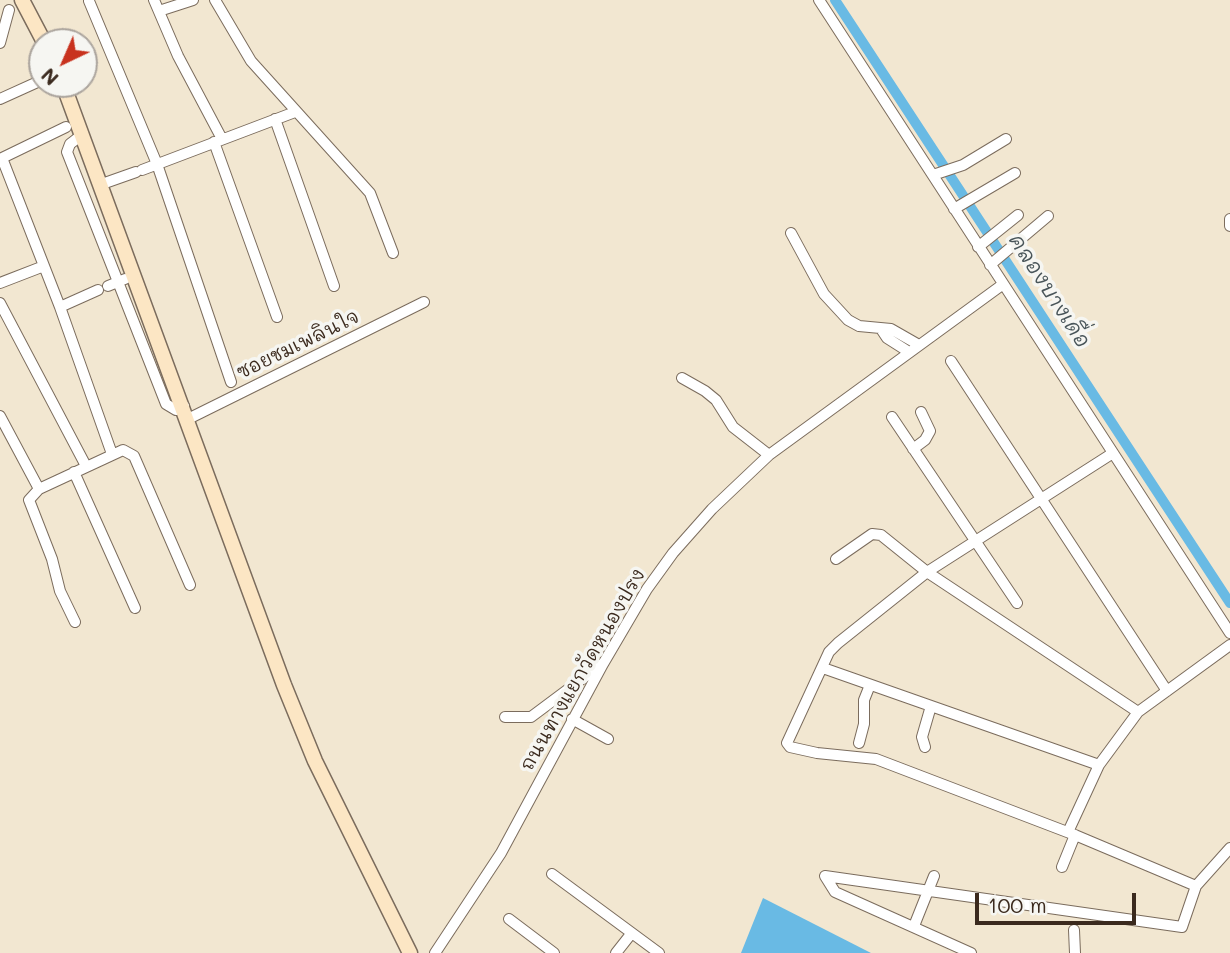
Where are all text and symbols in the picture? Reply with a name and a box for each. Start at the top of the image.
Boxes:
north arrow [28,28,98,98]
text: N [36,63,63,91]
water label: คลองบางเดื่อ [1003,229,1095,353]
street label: ซอยชมเพลินใจ [233,305,363,385]
street label: ถนนทางแยกวัดหนองปรง [516,565,650,775]
scale bar [978,880,1139,924]
text: 100 m [988,891,1047,918]

